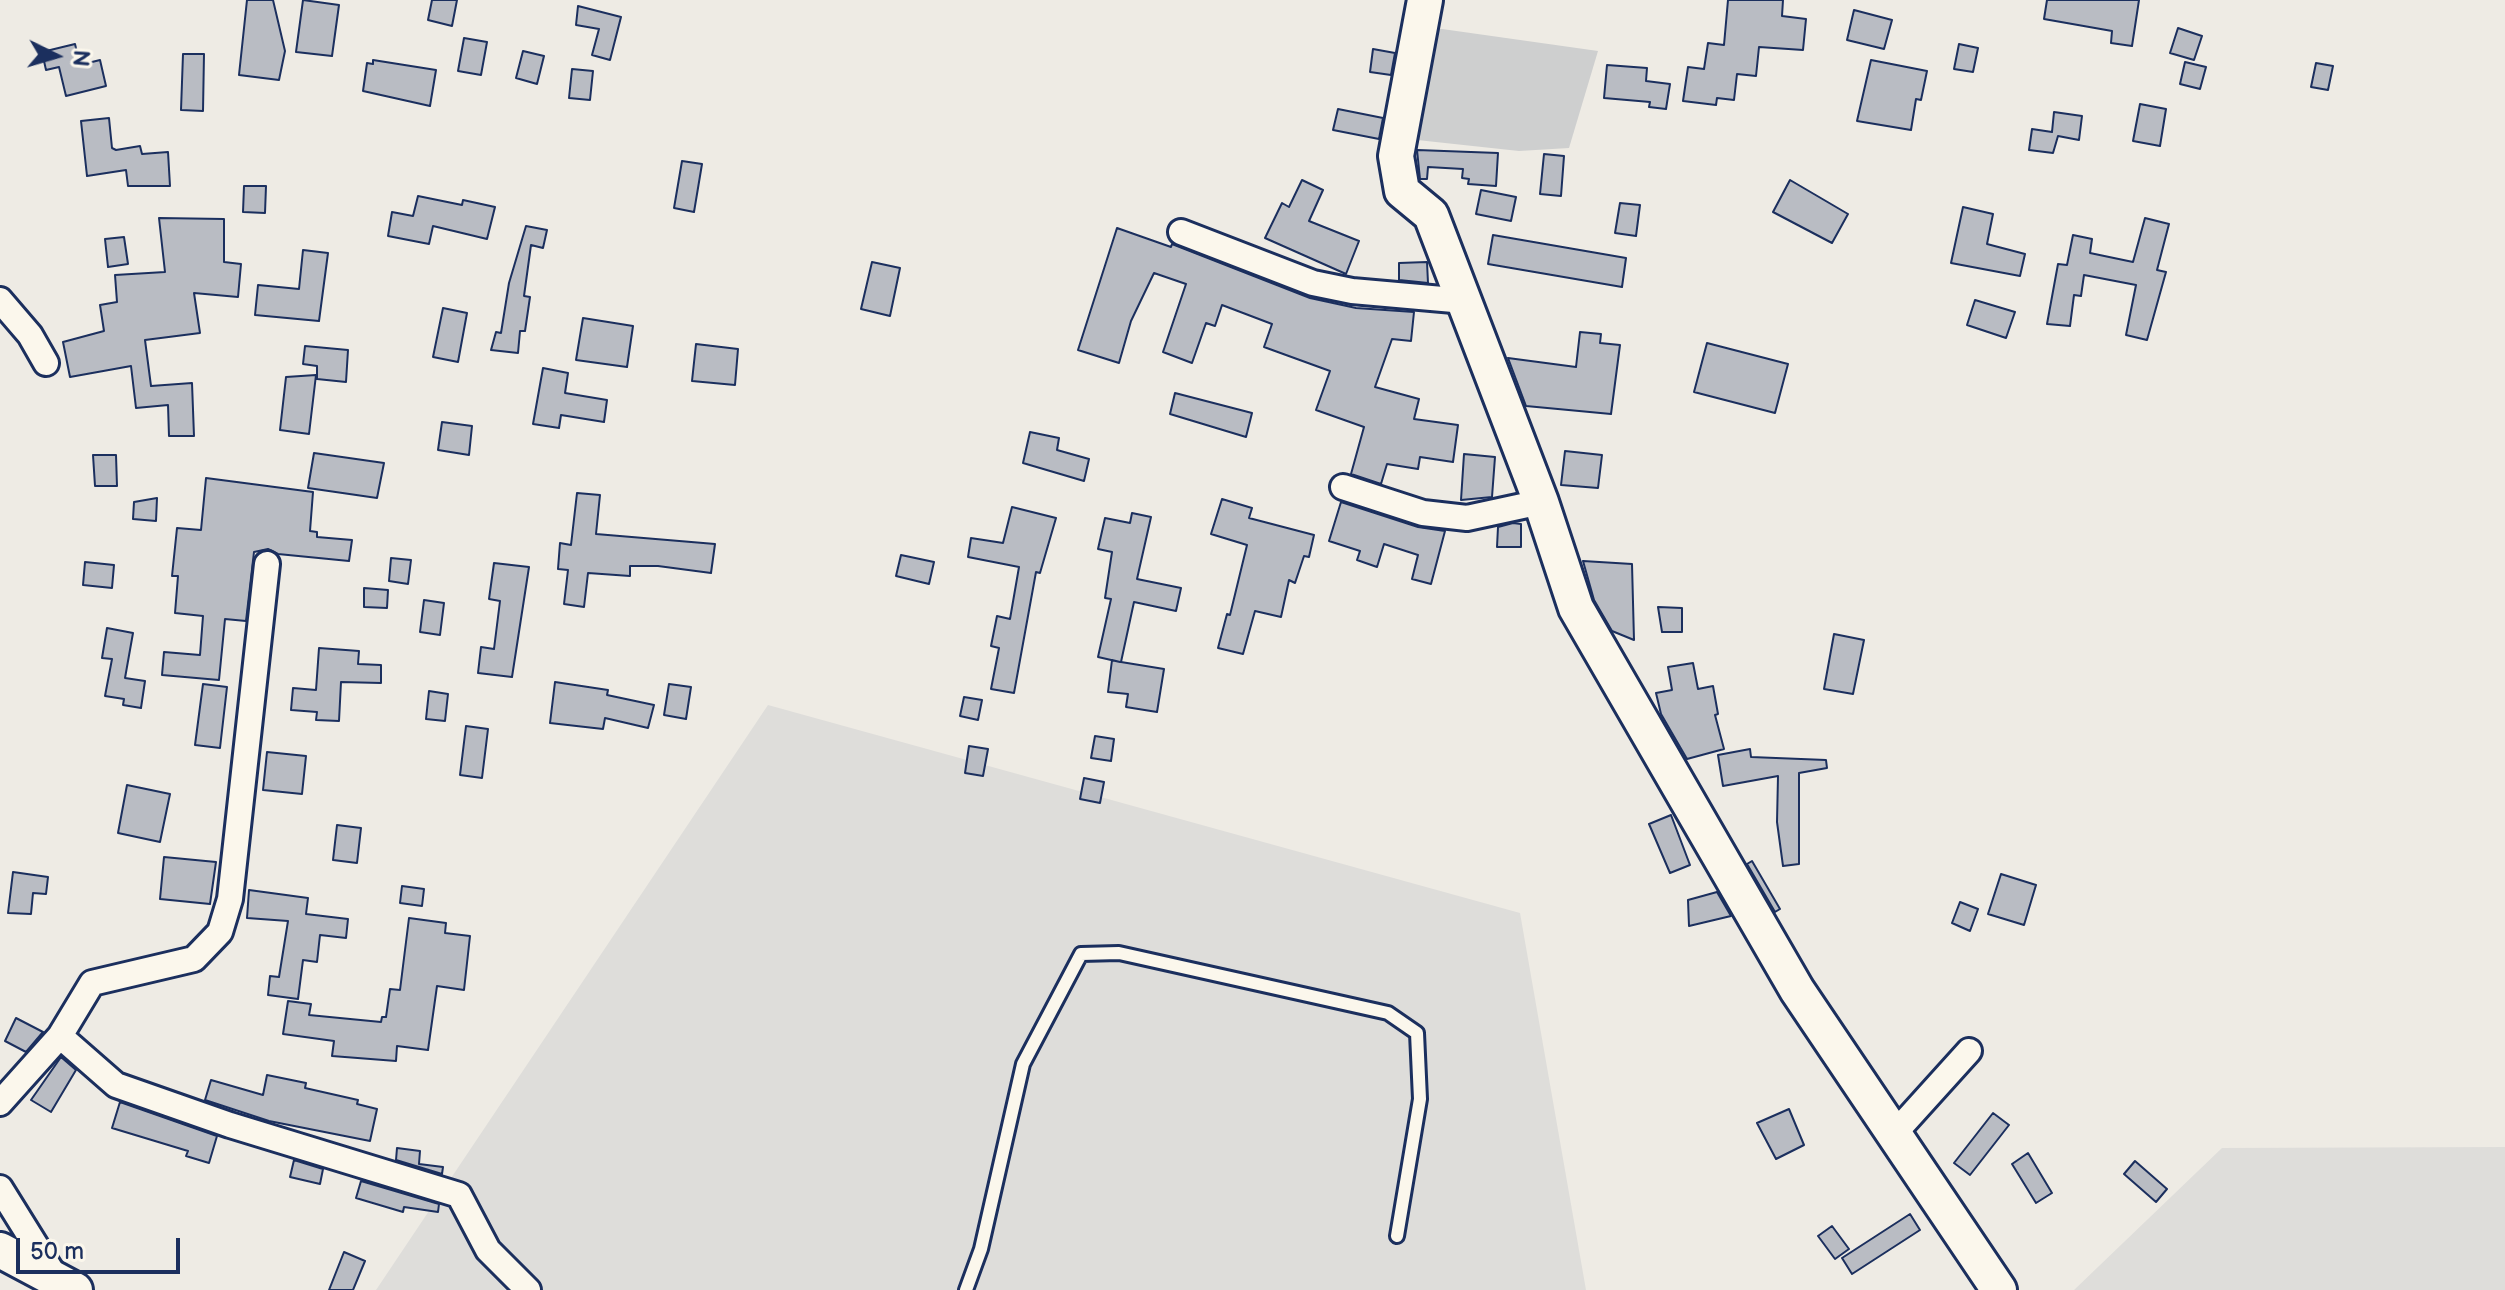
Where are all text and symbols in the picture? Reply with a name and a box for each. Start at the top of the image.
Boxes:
north arrow [16,16,96,96]
text: N [66,49,95,68]
scale bar [20,1222,184,1272]
text: 50 m [30,1237,84,1266]

